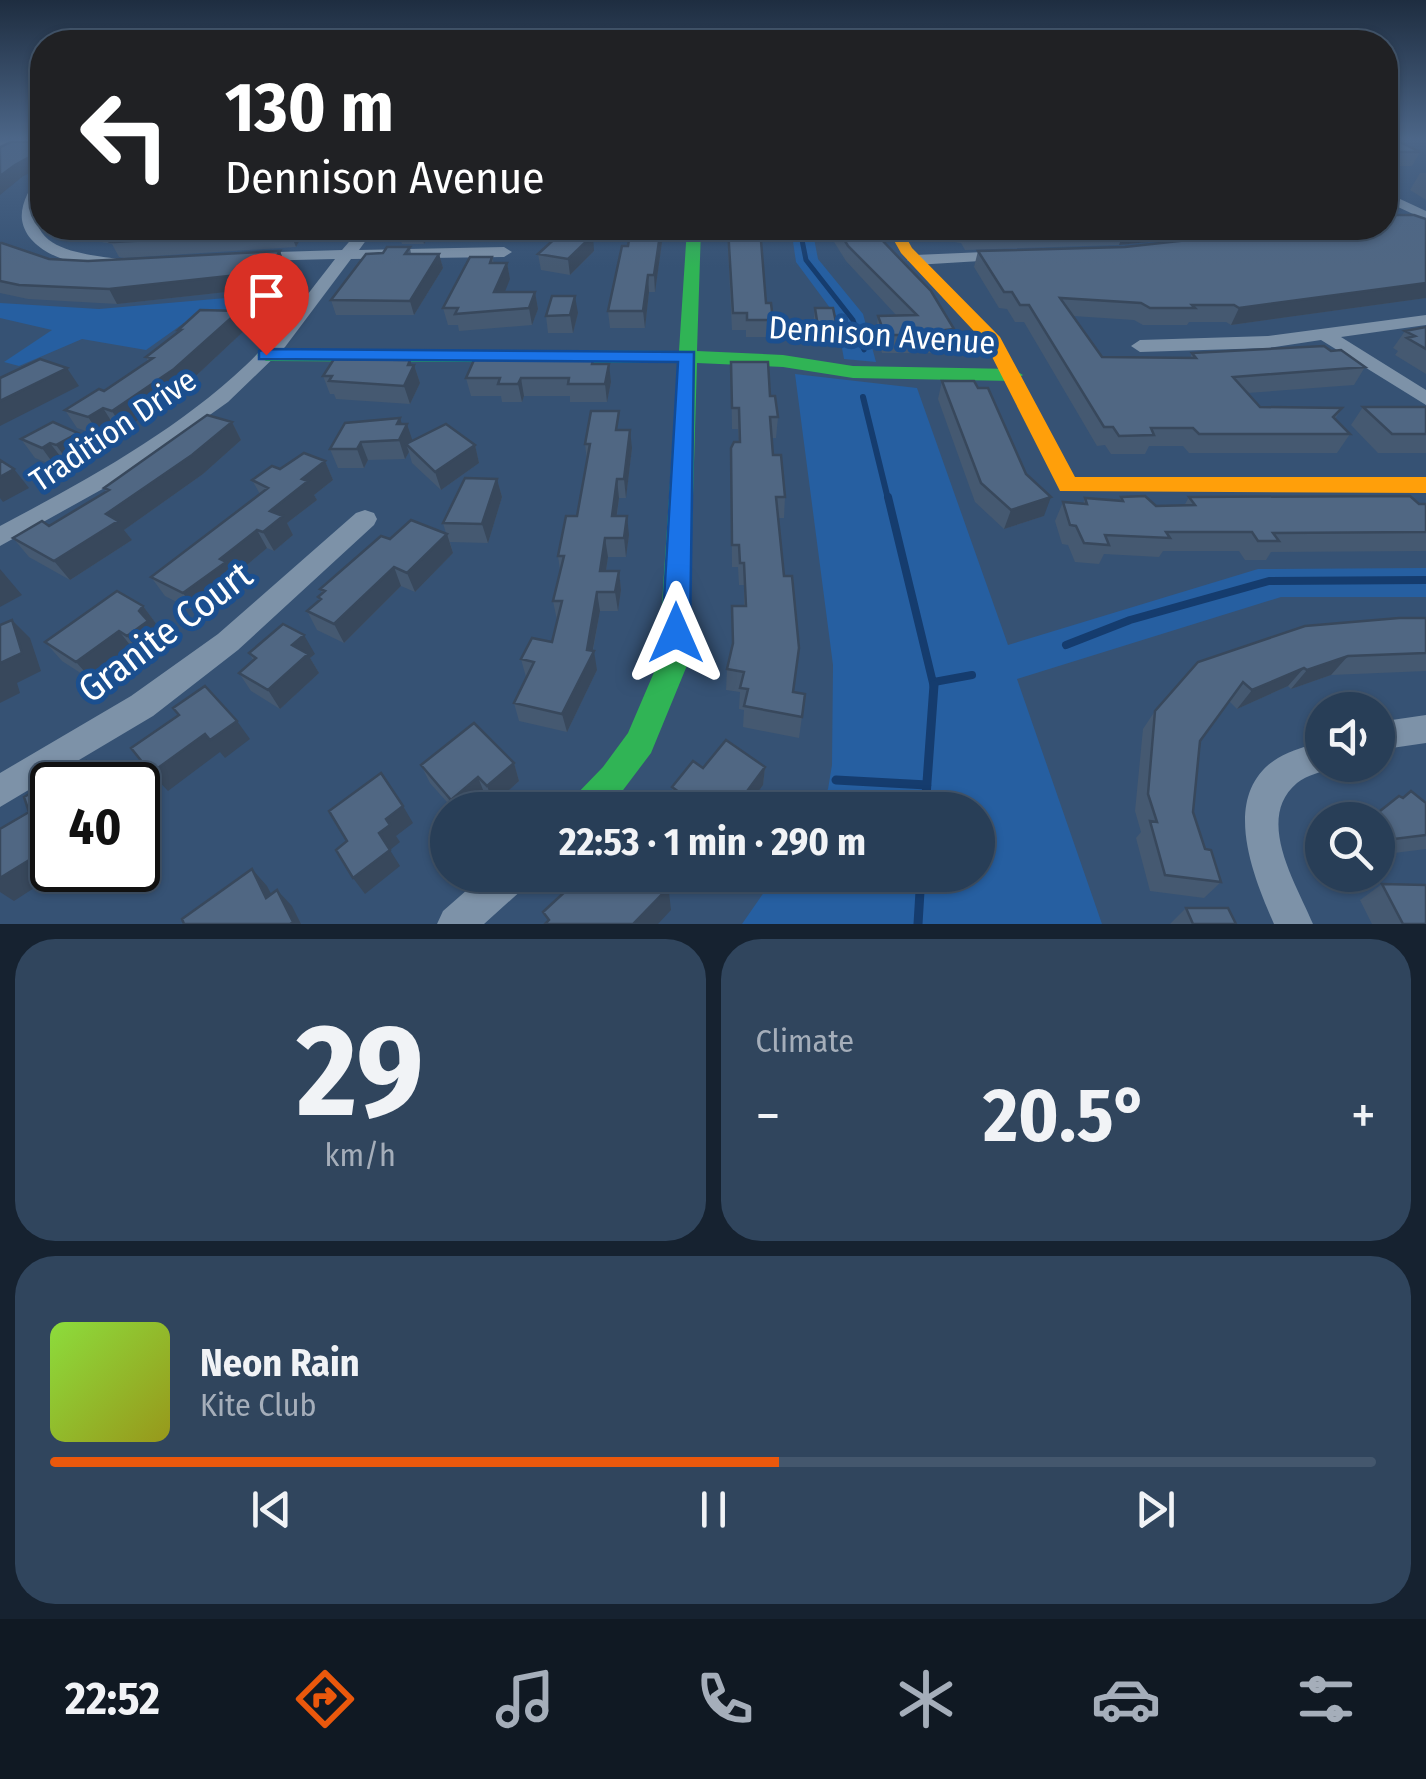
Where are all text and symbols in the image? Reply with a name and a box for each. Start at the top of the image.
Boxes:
text: 130 m [225,66,394,150]
icon: left [60,70,190,200]
text: Dennison Avenue [225,151,545,205]
pin [224,253,309,356]
icon: arrive [239,268,294,323]
street label: Dennison Avenue [767,308,997,362]
street label: Tradition Drive [23,360,203,500]
street label: Granite Court [69,551,261,712]
position arrow [624,581,728,685]
map controls [1305,692,1395,892]
button: sound [1305,692,1395,782]
speed limit sign: 40 [30,762,160,892]
button: search [1305,802,1395,892]
text: 22:53 · 1 min · 290 m [559,819,866,865]
text: 29 [297,993,424,1149]
text: Climate [756,1022,854,1060]
text: 20.5° [983,1071,1148,1161]
text: − [756,1083,780,1149]
text: + [1351,1083,1376,1149]
text: km/h [325,1136,396,1174]
text: Neon Rain [200,1340,360,1386]
text: Kite Club [200,1386,316,1424]
icon: previous [244,1482,299,1537]
icon: pause [686,1482,741,1537]
icon: next [1128,1482,1183,1537]
icon: directions [290,1664,360,1734]
icon: music [490,1664,560,1734]
icon: phone [690,1664,760,1734]
icon: climate [891,1664,961,1734]
icon: car [1091,1664,1161,1734]
icon: filters [1291,1664,1361,1734]
text: 22:52 [65,1672,160,1726]

